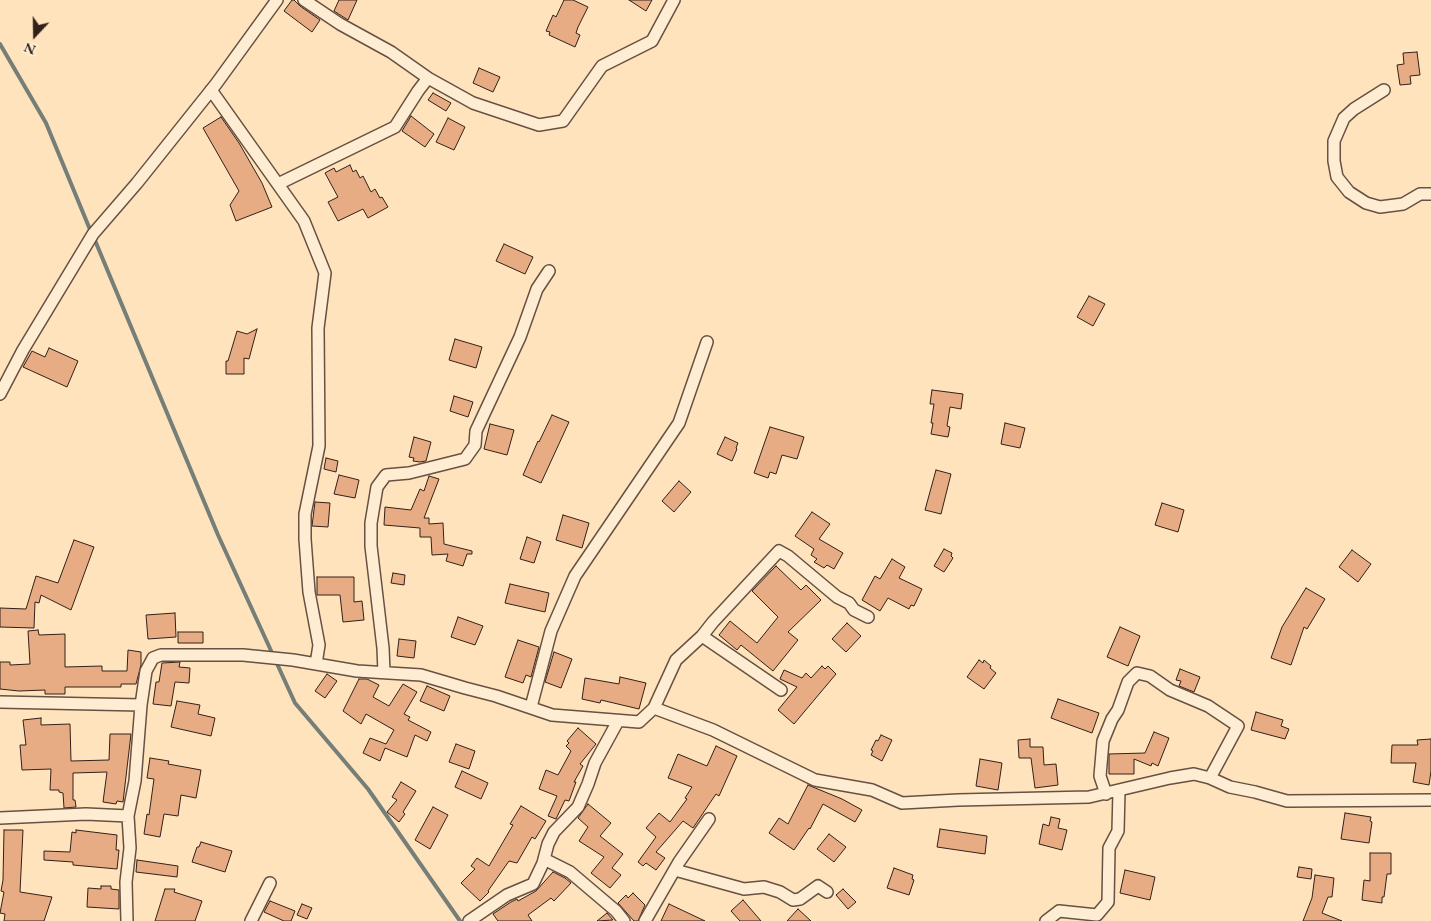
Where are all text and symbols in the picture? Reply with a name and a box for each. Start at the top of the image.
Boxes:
north arrow [10,10,60,60]
text: N [21,39,38,59]

